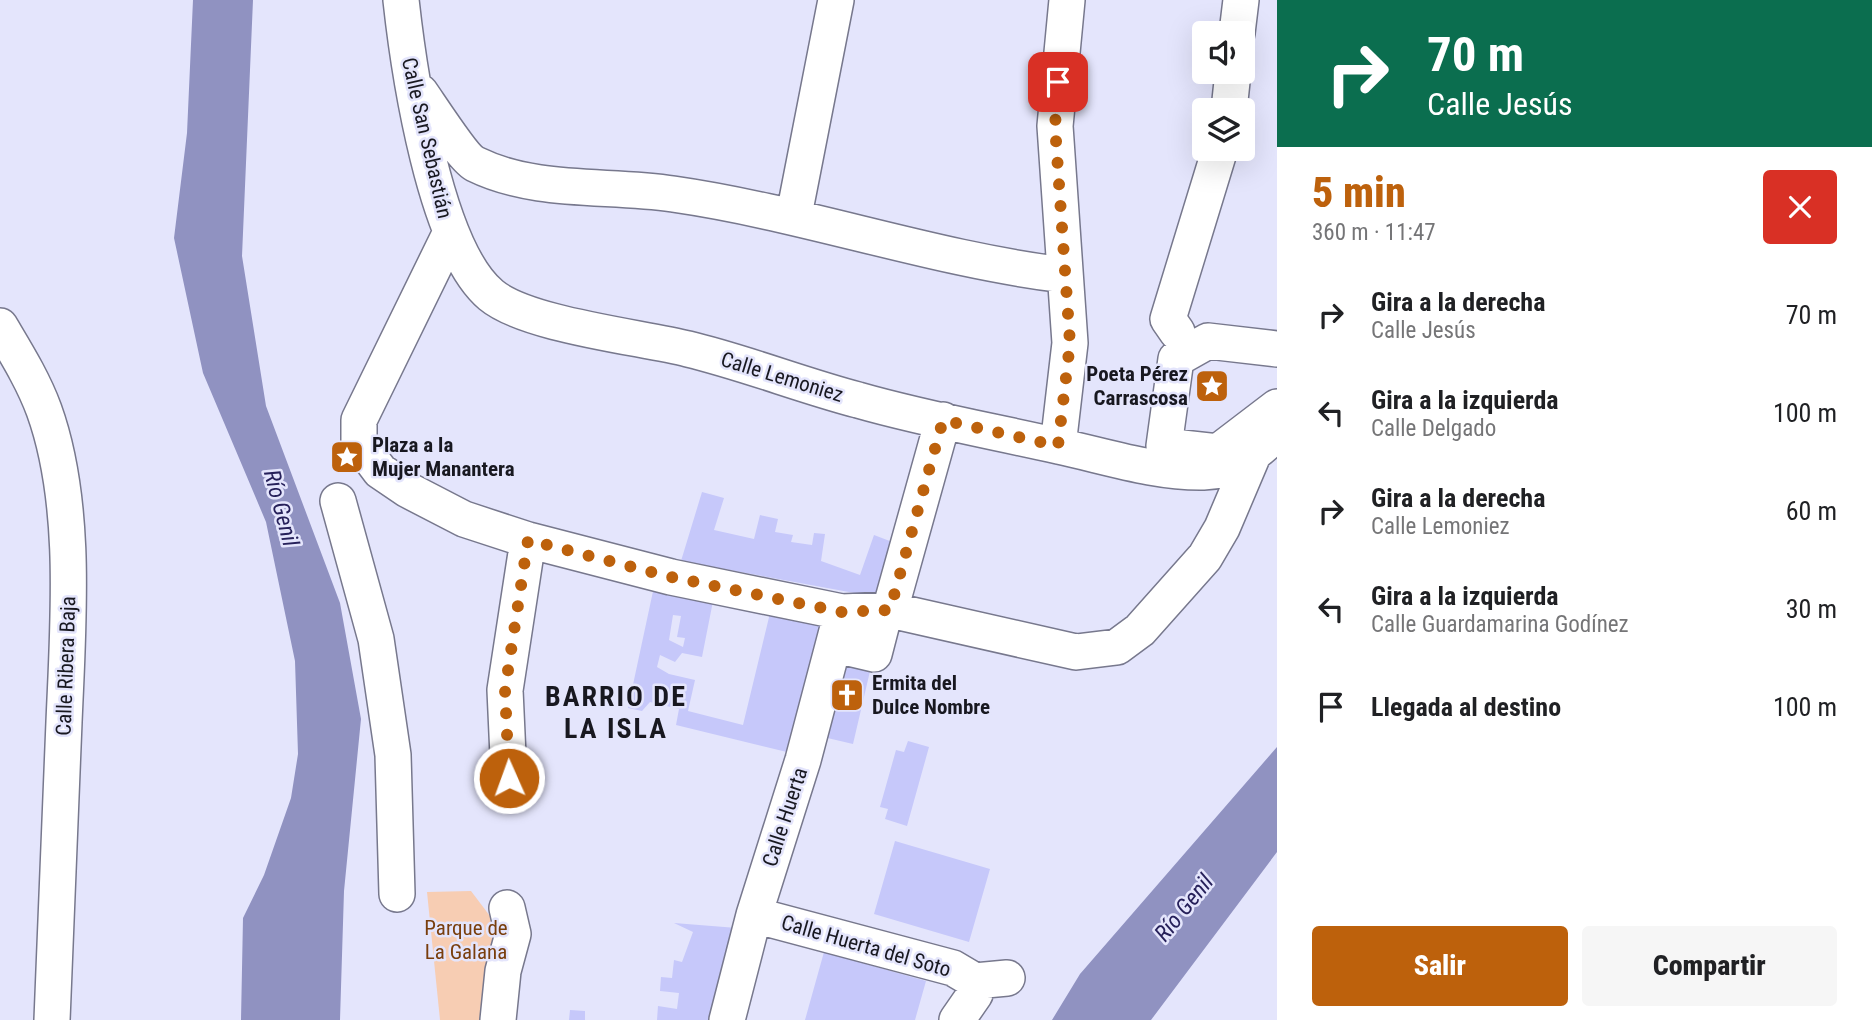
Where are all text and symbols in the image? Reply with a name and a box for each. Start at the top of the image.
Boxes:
map controls [1192,21,1255,161]
button: sound [1192,21,1255,84]
text: 70 m [1427,26,1524,83]
icon: right [1312,28,1403,119]
pin [1028,52,1088,112]
street label: Calle San Sebastián [397,55,457,221]
icon: arrive [1039,63,1077,101]
text: Calle Jesús [1427,85,1573,123]
button: layers [1192,98,1255,161]
text: 5 min [1312,168,1406,217]
button: close [1763,170,1837,244]
text: 360 m · 11:47 [1312,219,1436,246]
text: Gira a la derecha [1371,287,1545,317]
icon: right [1312,296,1350,334]
text: 70 m [1786,300,1837,330]
text: Calle Jesús [1371,317,1476,344]
street label: Calle Lemoniez [718,347,846,407]
place label: Poeta Pérez Carrascosa [1086,362,1188,410]
place icon: Poeta Pérez Carrascosa [1193,367,1231,405]
text: Gira a la izquierda [1371,385,1559,415]
icon: left [1312,394,1350,432]
text: 100 m [1773,398,1837,428]
text: Calle Delgado [1371,415,1496,442]
place label: Plaza a la Mujer Manantera [372,433,515,481]
place icon: Plaza a la Mujer Manantera [328,438,366,476]
water label: Río Genil [258,467,304,550]
text: Gira a la derecha [1371,483,1545,513]
icon: right [1312,492,1350,530]
text: 60 m [1786,496,1837,526]
text: Calle Lemoniez [1371,513,1510,540]
text: Gira a la izquierda [1371,581,1559,611]
icon: left [1312,590,1350,628]
text: 30 m [1786,594,1837,624]
street label: Calle Ribera Baja [52,596,80,736]
text: Calle Guardamarina Godínez [1371,611,1629,638]
place label: Ermita del Dulce Nombre [872,671,990,719]
church icon: Ermita del Dulce Nombre [828,676,866,714]
district label: BARRIO DE LA ISLA [545,680,687,745]
icon: arrive [1312,688,1350,726]
text: Llegada al destino [1371,692,1561,722]
text: 100 m [1773,692,1837,722]
position arrow [472,741,546,815]
street label: Calle Huerta [758,765,812,869]
water label: Río Genil [1149,868,1220,947]
street label: Calle Huerta del Soto [778,910,954,982]
park label: Parque de La Galana [424,916,508,964]
button: Salir [1312,926,1568,1006]
button: Compartir [1582,926,1837,1006]

